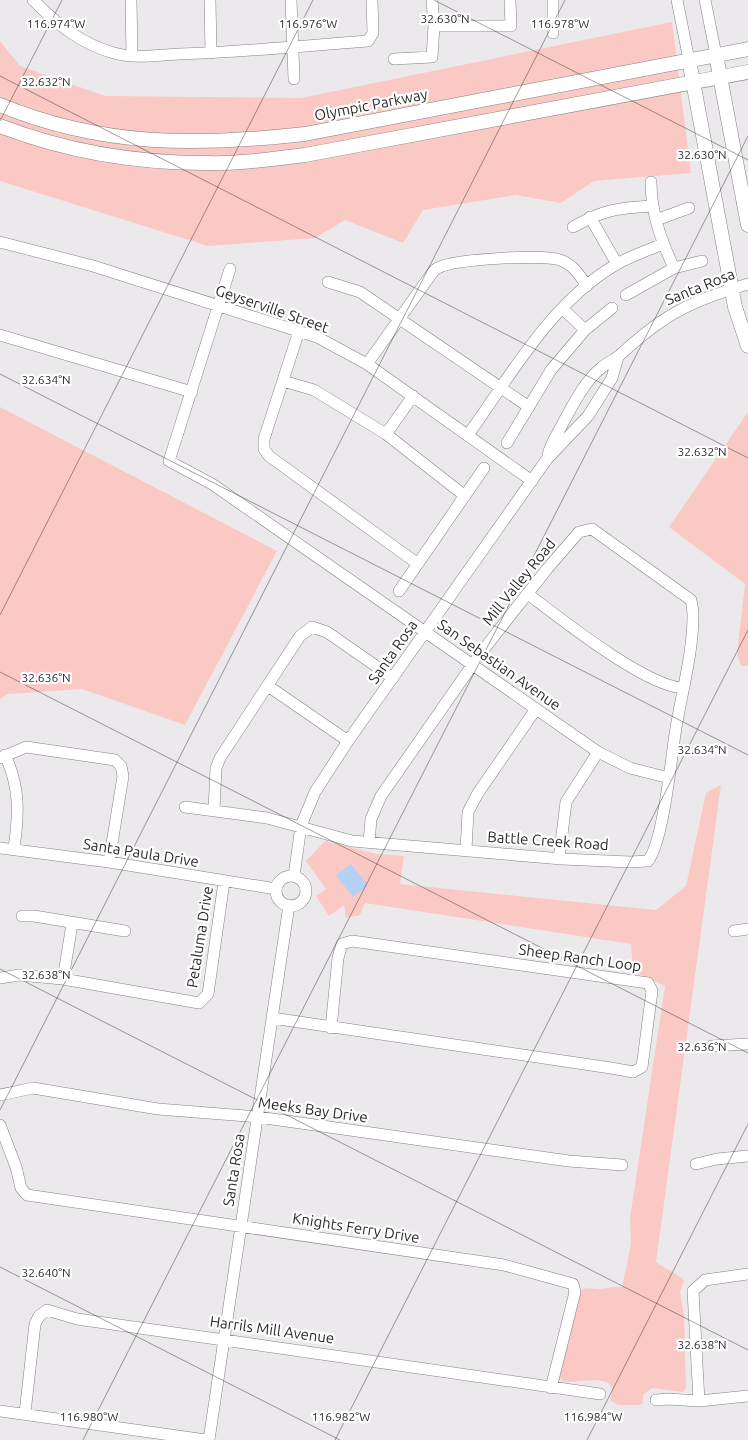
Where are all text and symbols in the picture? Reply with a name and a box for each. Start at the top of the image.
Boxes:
text: 32.630°N [420,12,470,25]
text: 116.974°W [27,17,85,30]
text: 116.976°W [279,17,337,30]
text: 116.978°W [531,17,589,30]
text: 32.632°N [21,75,71,88]
street label: Olympic Parkway [313,85,429,124]
text: 32.630°N [677,148,727,161]
street label: Santa Rosa [663,265,737,308]
street label: Geyserville Street [213,281,331,336]
text: 32.634°N [21,373,71,386]
text: 32.632°N [677,445,727,458]
street label: Mill Valley Road [479,535,559,628]
street label: San Sebastian Avenue [434,616,564,714]
street label: Santa Rosa [365,617,421,687]
text: 32.636°N [21,671,71,684]
text: 32.634°N [677,743,727,756]
street label: Battle Creek Road [487,828,609,853]
street label: Santa Paula Drive [82,835,200,870]
street label: Petaluma Drive [183,885,216,989]
street label: Sheep Ranch Loop [518,940,643,975]
text: 32.638°N [21,968,71,981]
text: 32.636°N [677,1040,727,1053]
street label: Meeks Bay Drive [257,1093,369,1126]
street label: Santa Rosa [219,1132,248,1208]
street label: Knights Ferry Drive [291,1209,421,1246]
text: 32.640°N [21,1266,71,1279]
street label: Harrils Mill Avenue [209,1312,335,1347]
text: 32.638°N [677,1338,727,1351]
text: 116.980°W [60,1410,118,1423]
text: 116.982°W [312,1410,370,1423]
text: 116.984°W [564,1410,622,1423]

